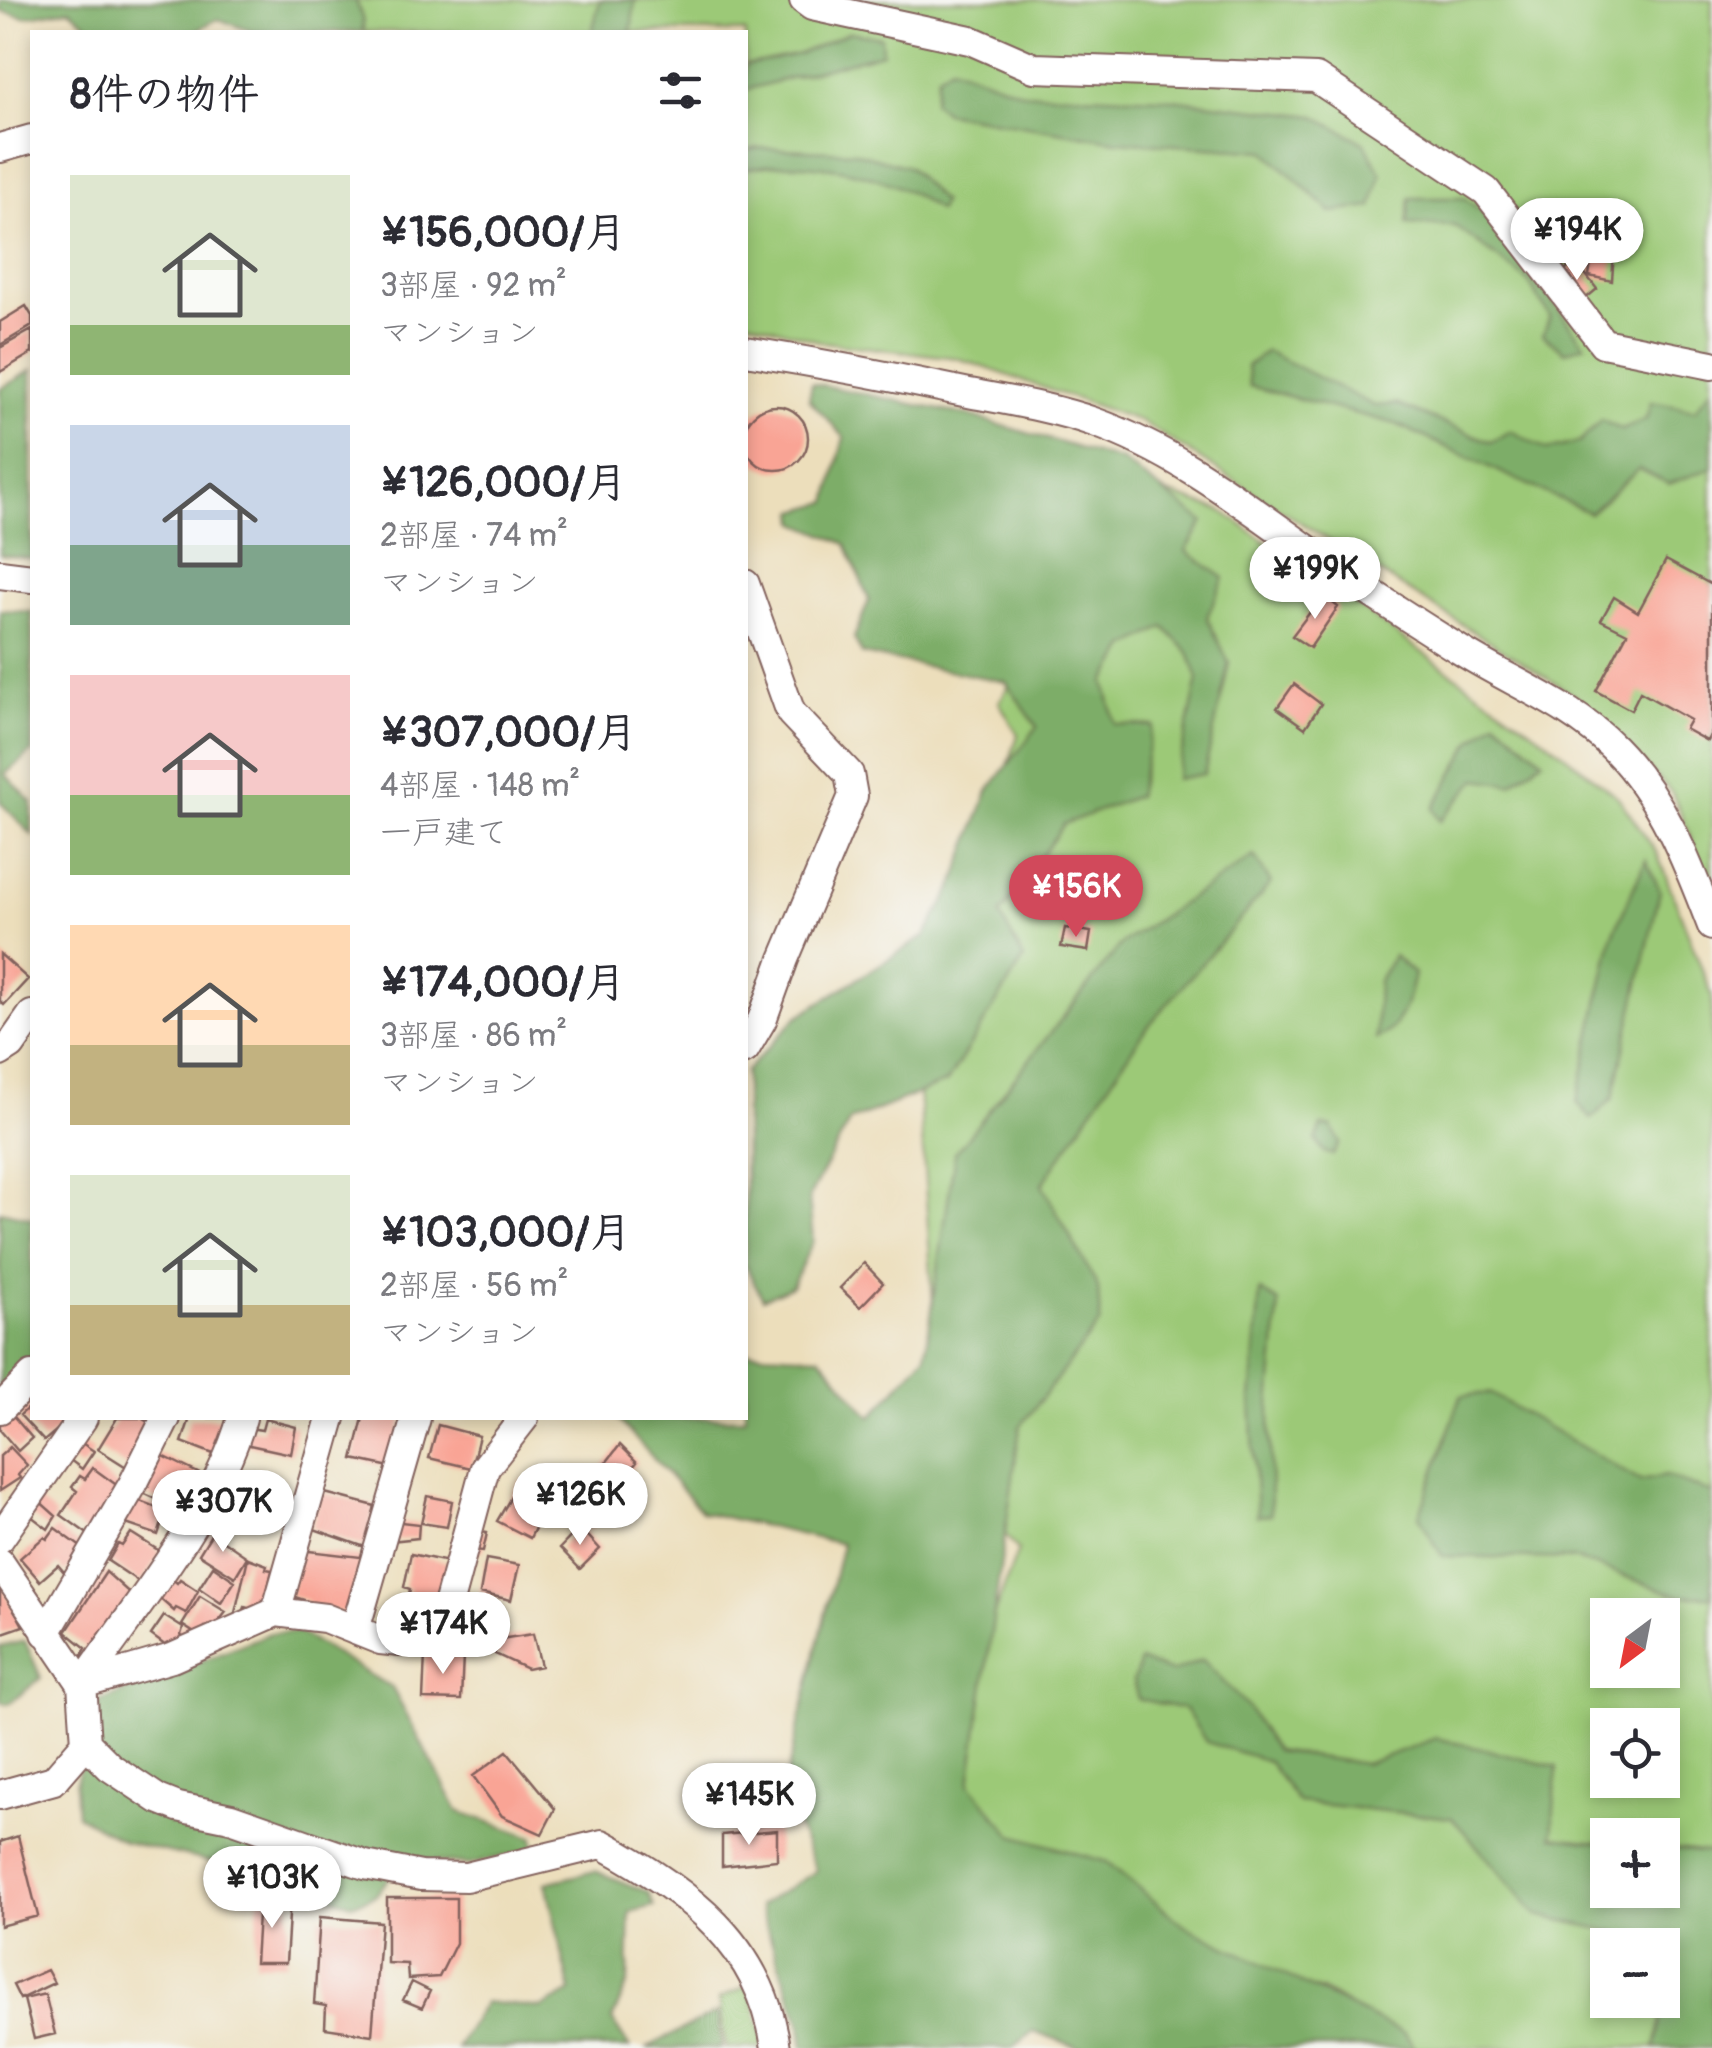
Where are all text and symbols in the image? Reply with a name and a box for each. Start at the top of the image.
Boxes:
icon: filters [653,63,708,118]
text: 8件の物件 [70,69,259,121]
pin: ¥194K [1507,198,1647,283]
text: ¥156,000/月 [380,207,627,259]
text: ¥194K [1532,210,1622,250]
icon: home [150,215,270,335]
text: 3部屋 · 92 m² [380,266,567,306]
text: マンション [380,313,539,353]
text: ¥126,000/月 [380,457,627,509]
icon: home [150,465,270,585]
text: 2部屋 · 74 m² [380,516,568,556]
pin: ¥199K [1245,537,1385,622]
text: ¥199K [1272,549,1358,589]
text: マンション [380,563,539,603]
text: ¥307,000/月 [380,707,637,759]
icon: home [150,715,270,835]
text: 4部屋 · 148 m² [380,766,580,806]
text: 一戸建て [380,813,508,853]
pin: ¥156K [1006,855,1146,940]
text: ¥156K [1031,867,1121,907]
text: ¥174,000/月 [380,957,626,1009]
icon: home [150,965,270,1085]
text: 3部屋 · 86 m² [380,1016,567,1056]
text: マンション [380,1063,539,1103]
text: ¥103,000/月 [380,1207,632,1259]
icon: home [150,1215,270,1335]
text: 2部屋 · 56 m² [380,1266,568,1306]
text: マンション [380,1313,539,1353]
pin: ¥126K [510,1463,650,1548]
pin: ¥307K [153,1470,293,1555]
text: ¥126K [535,1475,625,1515]
text: ¥307K [174,1482,272,1522]
pin: ¥174K [373,1592,513,1677]
north arrow [1590,1598,1680,1688]
map controls [1590,1598,1680,2018]
text: ¥174K [398,1604,488,1644]
button: locate [1590,1708,1680,1798]
pin: ¥145K [679,1763,819,1848]
text: ¥145K [704,1775,794,1815]
button: + [1590,1818,1680,1908]
pin: ¥103K [202,1846,342,1931]
text: ¥103K [225,1858,319,1898]
button: − [1590,1928,1680,2018]

